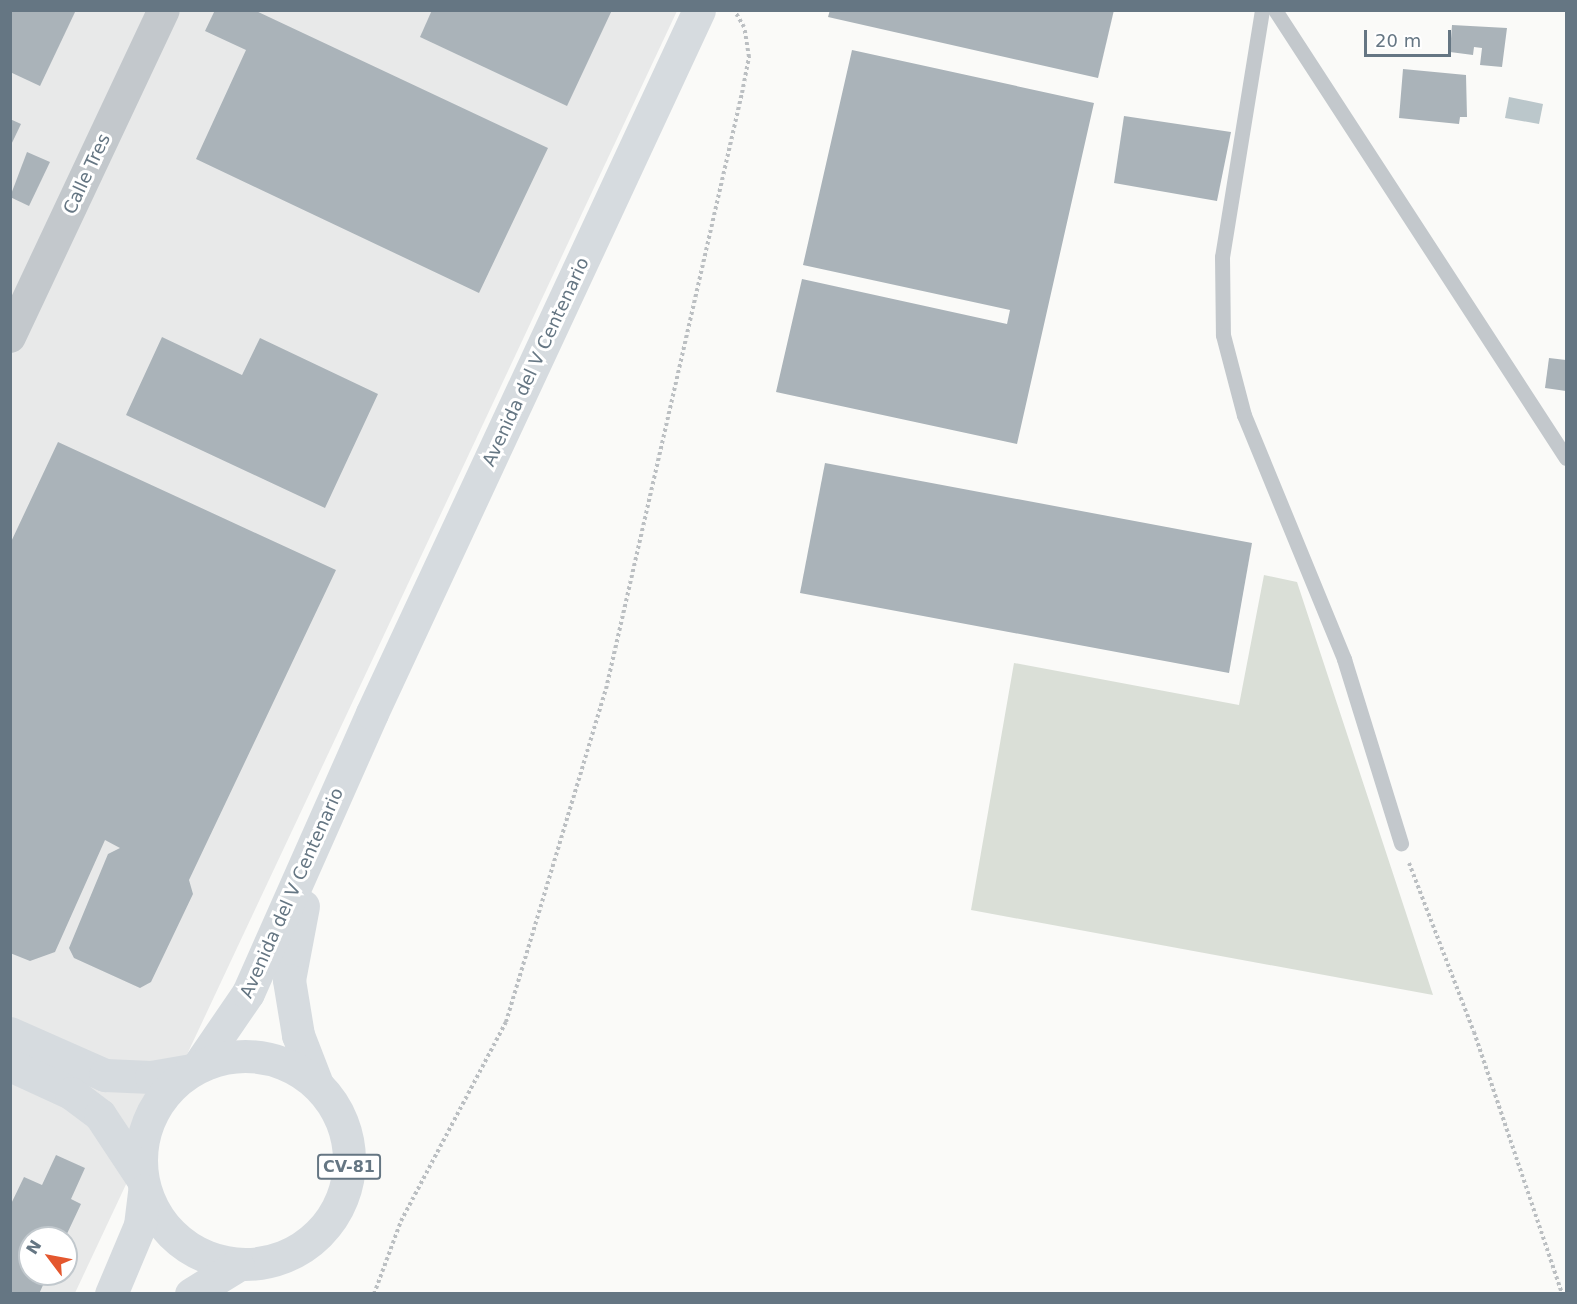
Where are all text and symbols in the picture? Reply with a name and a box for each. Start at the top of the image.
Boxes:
scale bar [1367,18,1454,56]
text: 20 m [1375,30,1421,51]
street label: Calle Tres [59,130,115,218]
street label: Avenida del V Centenario [478,254,594,470]
street label: Avenida del V Centenario [236,785,348,1001]
road number: CV-81 [316,1154,382,1180]
north arrow [18,1226,78,1286]
text: N [22,1237,46,1258]

